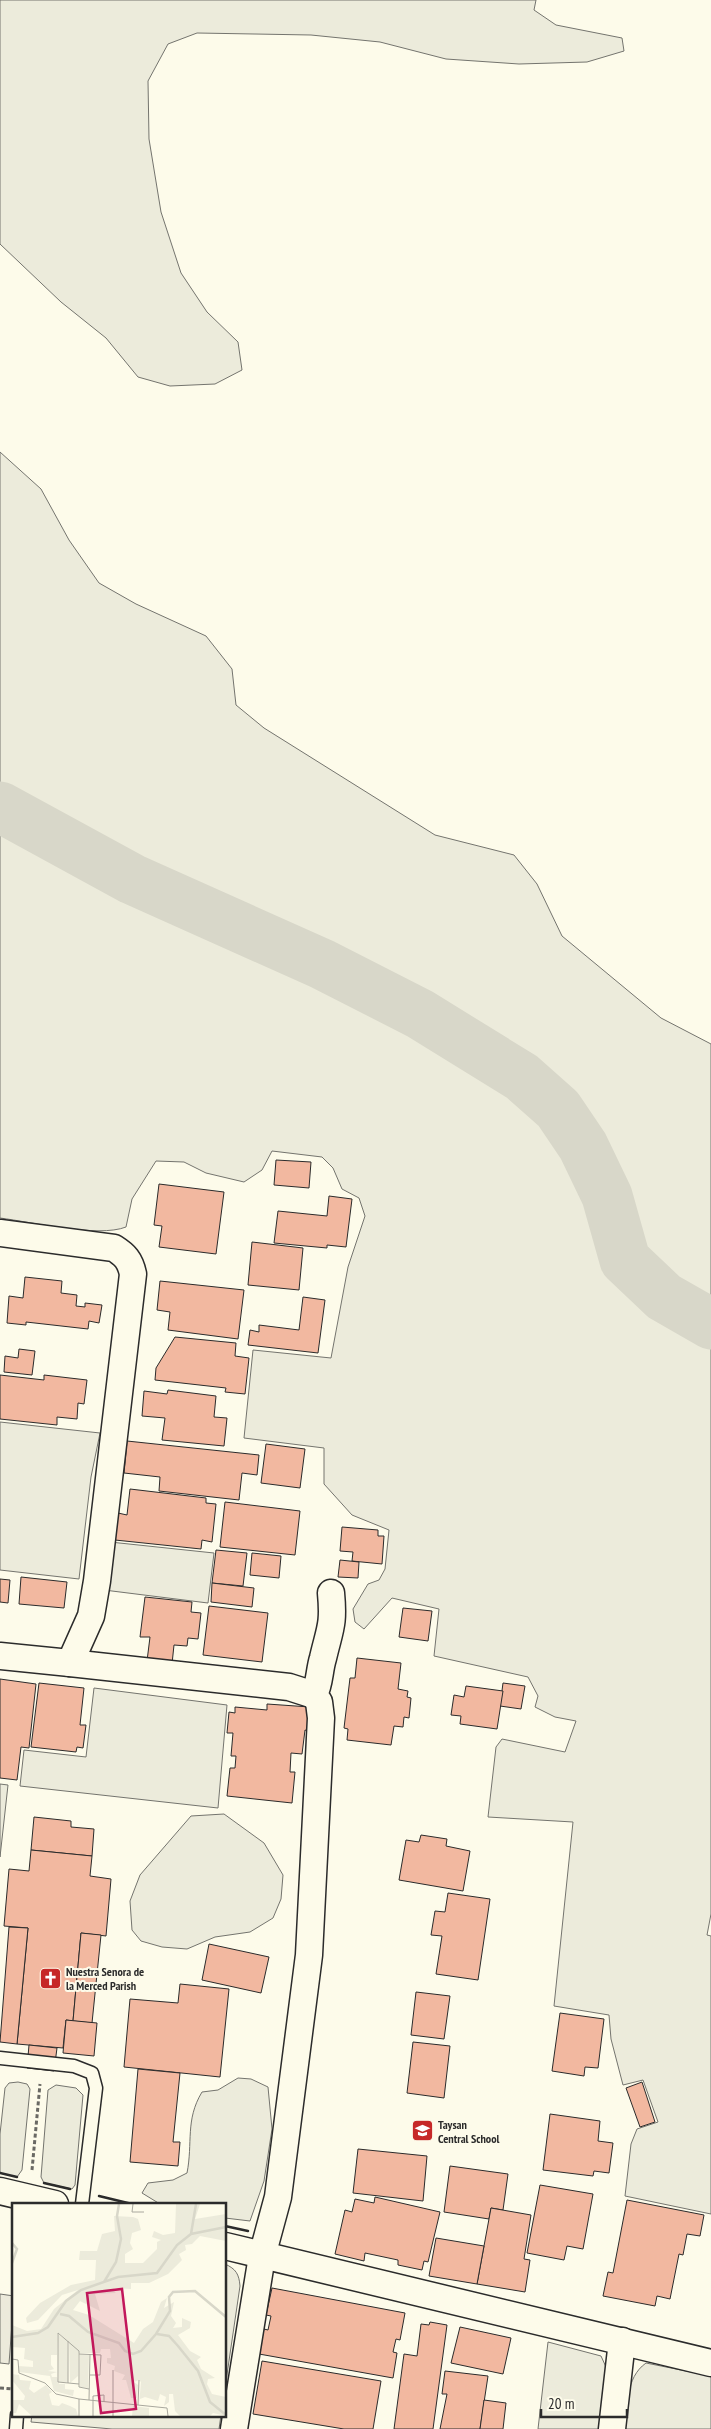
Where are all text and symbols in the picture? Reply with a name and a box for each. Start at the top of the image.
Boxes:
place label: Nuestra Senora de la Merced Parish [66,1964,144,1993]
church icon: Nuestra Senora de la Merced Parish [38,1966,62,1990]
place label: Taysan Central School [438,2117,500,2146]
school or university icon: Taysan Central School [410,2119,434,2143]
inset map [12,2203,226,2416]
scale bar [541,2386,627,2418]
text: 20 m [548,2394,574,2413]

